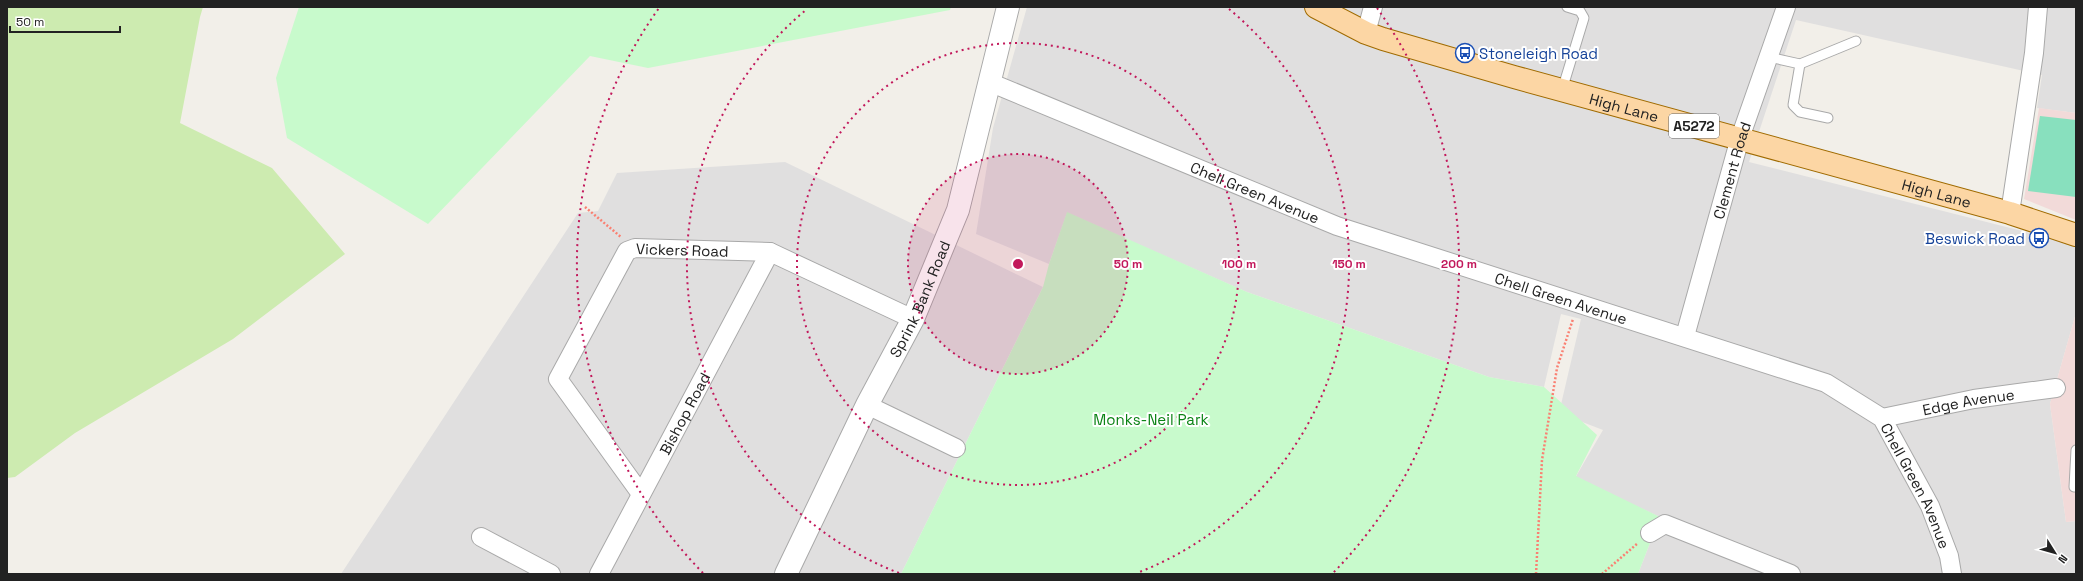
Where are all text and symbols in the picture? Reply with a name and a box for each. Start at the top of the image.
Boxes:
scale bar [10,8,120,34]
text: 50 m [16,14,44,30]
bus stop icon: Stoneleigh Road [1454,42,1476,64]
place label: Stoneleigh Road [1479,44,1598,63]
street label: High Lane [1587,89,1661,126]
road number: A5272 [1669,114,1719,138]
street label: Clement Road [1708,119,1755,221]
street label: Chell Green Avenue [1188,157,1323,227]
street label: High Lane [1900,174,1974,211]
bus stop icon: Beswick Road [2028,227,2050,249]
place label: Beswick Road [1925,229,2025,248]
street label: Sprink Bank Road [885,238,954,360]
street label: Vickers Road [636,239,729,260]
text: 50 m [1114,256,1142,272]
text: 100 m [1222,256,1256,272]
text: 150 m [1332,256,1366,272]
text: 200 m [1441,256,1477,272]
centre of rings [1011,257,1025,271]
street label: Chell Green Avenue [1493,268,1630,328]
street label: Bishop Road [655,369,714,458]
street label: Edge Avenue [1921,384,2016,419]
park label: Monks-Neil Park [1093,410,1209,429]
street label: Chell Green Avenue [1877,419,1955,551]
north arrow [2035,533,2075,573]
text: N [2055,552,2071,566]

